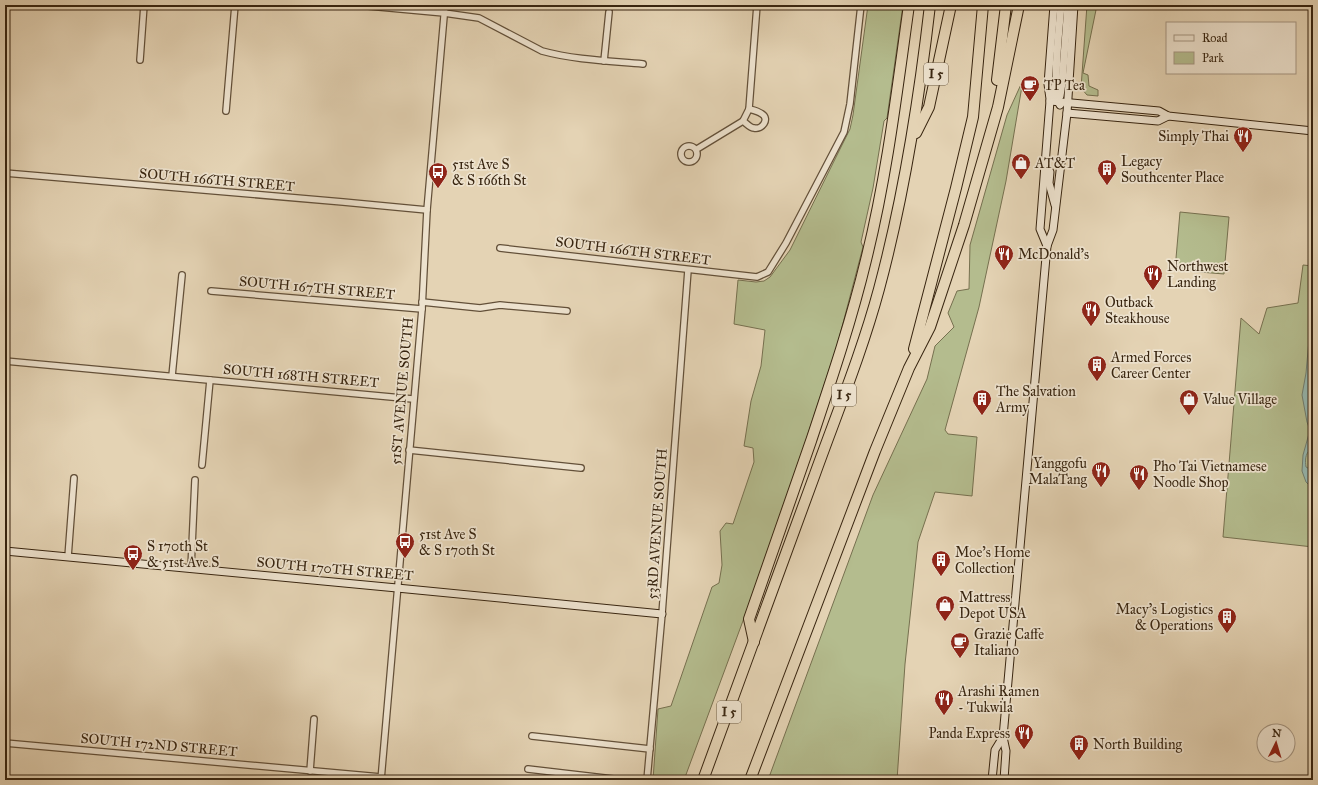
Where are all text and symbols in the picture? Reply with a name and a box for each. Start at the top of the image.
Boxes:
legend [1166,22,1296,74]
text: Road [1202,31,1228,45]
text: Park [1202,51,1224,65]
road number: I 5 [924,63,948,85]
cafe icon: TP Tea [1019,74,1041,102]
place label: TP Tea [1044,77,1085,94]
restaurant icon: Simply Thai [1232,125,1254,153]
place label: Simply Thai [1158,128,1229,145]
shop icon: AT&T [1010,152,1032,180]
place label: Legacy Southcenter Place [1121,153,1224,186]
place label: AT&T [1034,155,1076,172]
place label: 51st Ave S & S 166th St [452,156,527,189]
building icon: Legacy Southcenter Place [1096,158,1118,186]
bus stop icon: 51st Ave S & S 166th St [427,161,449,189]
street label: SOUTH 166TH STREET [139,165,296,195]
street label: SOUTH 166TH STREET [554,233,712,269]
restaurant icon: McDonald's [993,243,1015,271]
place label: McDonald's [1018,246,1089,263]
place label: Northwest Landing [1167,258,1229,291]
restaurant icon: Northwest Landing [1142,263,1164,291]
street label: SOUTH 167TH STREET [238,273,396,303]
place label: Outback Steakhouse [1105,294,1170,327]
restaurant icon: Outback Steakhouse [1080,299,1102,327]
street label: 51ST AVENUE SOUTH [387,316,417,466]
place label: Armed Forces Career Center [1110,349,1191,382]
building icon: Armed Forces Career Center [1086,354,1108,382]
street label: SOUTH 168TH STREET [222,361,380,391]
place label: The Salvation Army [995,383,1076,416]
road number: I 5 [832,384,856,406]
building icon: The Salvation Army [971,388,993,416]
shop icon: Value Village [1178,388,1200,416]
place label: Value Village [1202,391,1277,408]
street label: 53RD AVENUE SOUTH [643,448,671,600]
place label: Yanggofu MalaTang [1029,455,1088,488]
place label: Pho Tai Vietnamese Noodle Shop [1153,458,1267,491]
restaurant icon: Yanggofu MalaTang [1090,460,1112,488]
restaurant icon: Pho Tai Vietnamese Noodle Shop [1128,463,1150,491]
place label: 51st Ave S & S 170th St [419,526,495,559]
bus stop icon: 51st Ave S & S 170th St [394,531,416,559]
place label: S 170th St & 51st Ave S [147,538,219,571]
bus stop icon: S 170th St & 51st Ave S [122,543,144,571]
place label: Moe's Home Collection [955,544,1031,577]
building icon: Moe's Home Collection [930,549,952,577]
street label: SOUTH 170TH STREET [256,554,415,584]
place label: Mattress Depot USA [959,589,1027,622]
shop icon: Mattress Depot USA [934,594,956,622]
place label: Macy's Logistics & Operations [1116,601,1213,634]
building icon: Macy's Logistics & Operations [1216,606,1238,634]
place label: Grazie Caffe Italiano [974,626,1044,659]
cafe icon: Grazie Caffe Italiano [949,631,971,659]
place label: Arashi Ramen - Tukwila [957,683,1040,716]
restaurant icon: Arashi Ramen - Tukwila [933,688,955,716]
road number: I 5 [717,701,741,723]
restaurant icon: Panda Express [1013,722,1035,750]
north arrow [1256,723,1296,763]
place label: Panda Express [928,725,1010,742]
text: N [1272,727,1283,740]
street label: SOUTH 172ND STREET [80,730,239,760]
building icon: North Building [1068,733,1090,761]
place label: North Building [1093,736,1183,753]

